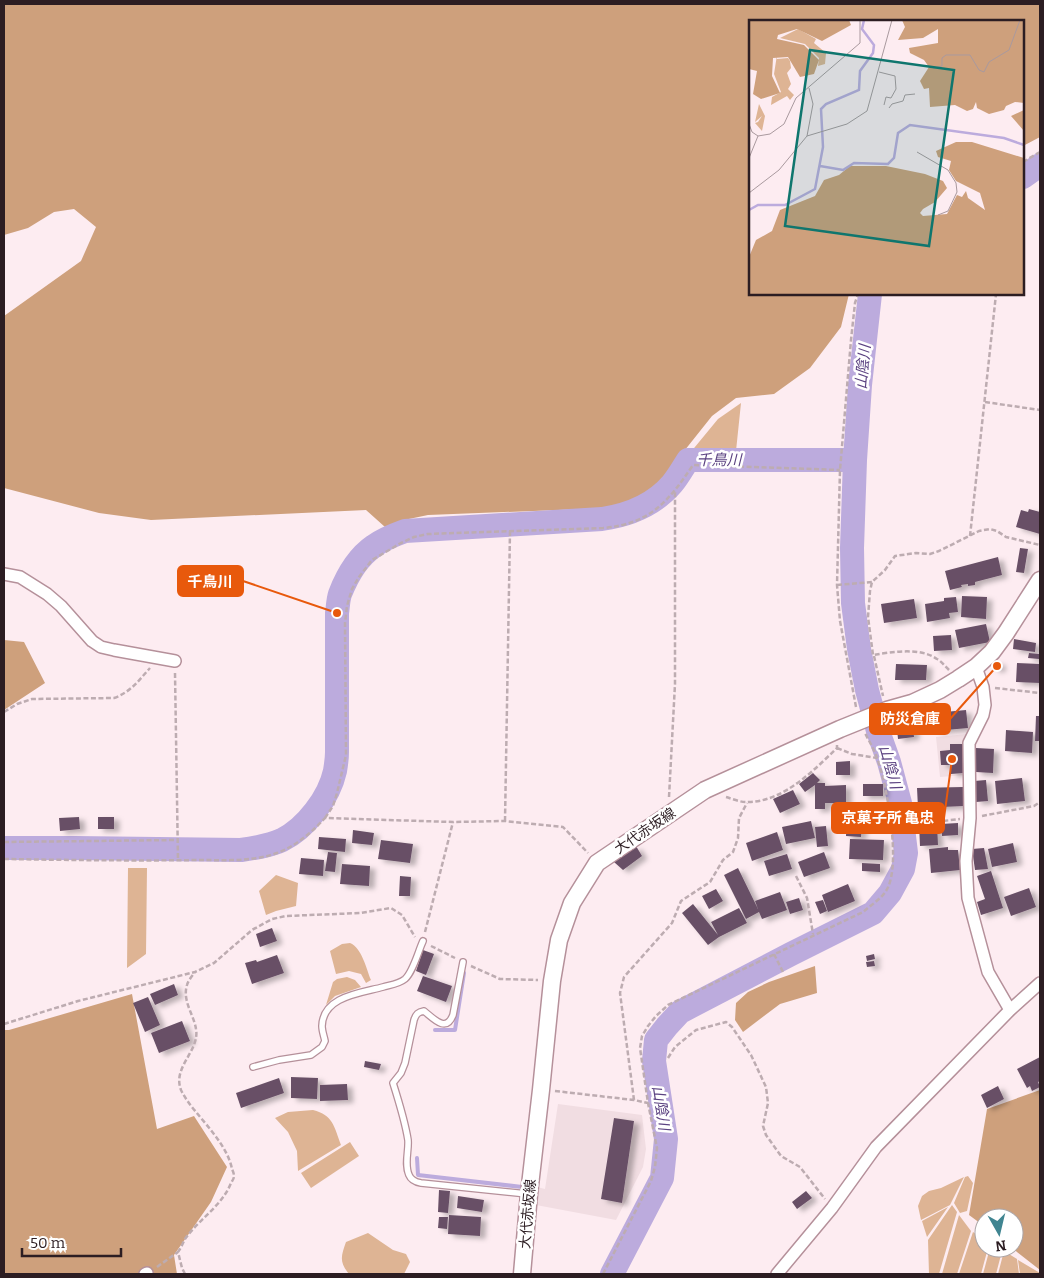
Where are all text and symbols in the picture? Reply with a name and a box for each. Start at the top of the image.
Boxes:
inset map [749,20,1024,295]
water label: 山陰川 [852,342,874,390]
water label: 千鳥川 [696,451,743,469]
callout: 千鳥川 [178,566,243,596]
text: 千鳥川 [187,573,233,591]
callout: 防災倉庫 [870,704,950,734]
text: 防災倉庫 [880,710,940,728]
water label: 山陰川 [875,743,905,793]
callout: 京菓子所 亀忠 [832,803,944,833]
street label: 大代赤坂線 [611,804,679,858]
text: 京菓子所 亀忠 [842,809,934,827]
water label: 山陰川 [649,1084,674,1134]
street label: 大代赤坂線 [516,1178,540,1250]
north arrow [974,1208,1024,1258]
scale bar [22,1226,121,1258]
text: 50 m [30,1234,66,1252]
text: N [994,1236,1007,1255]

